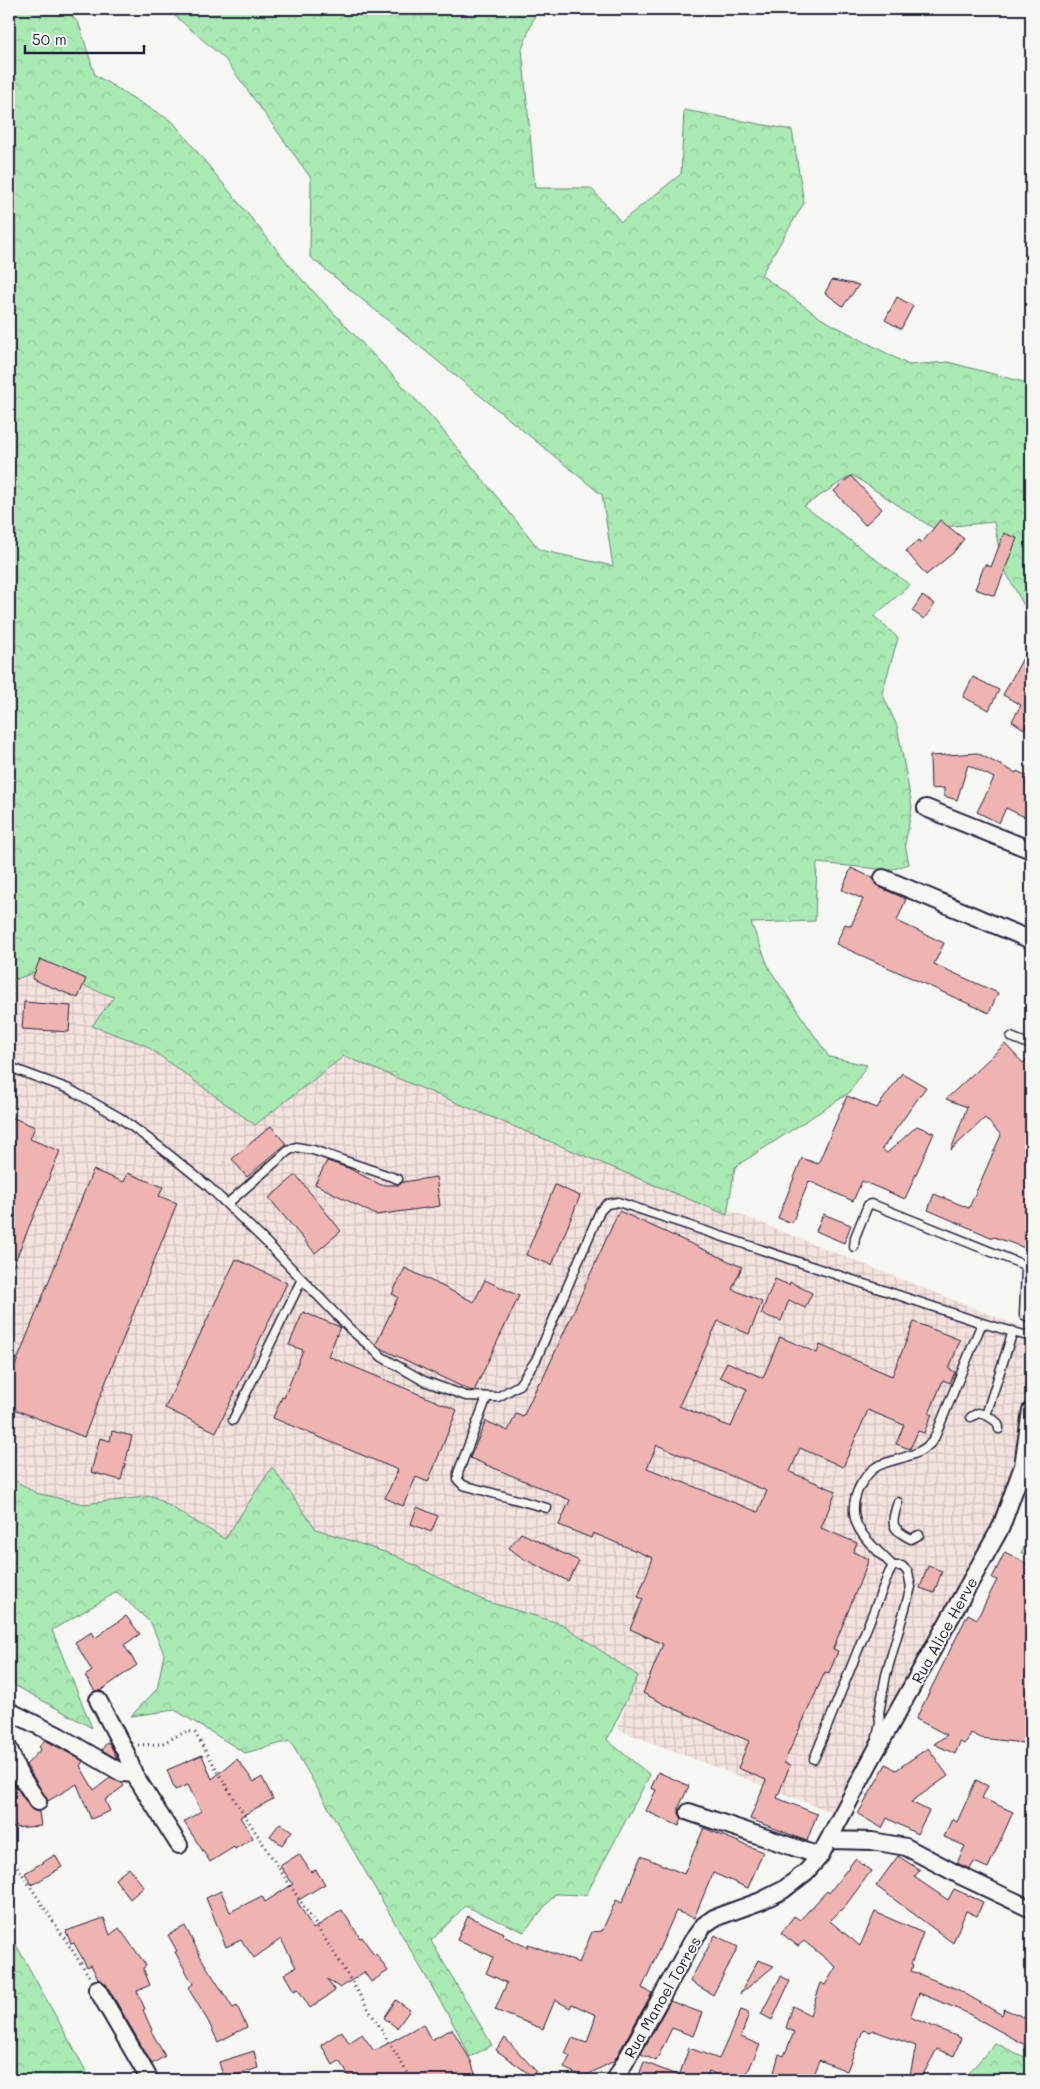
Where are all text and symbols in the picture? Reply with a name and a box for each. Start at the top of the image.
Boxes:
scale bar [25,22,144,54]
text: 50 m [32,29,67,49]
street label: Rua Alice Herve [907,1573,981,1687]
street label: Rua Manoel Torres [619,1933,705,2061]

